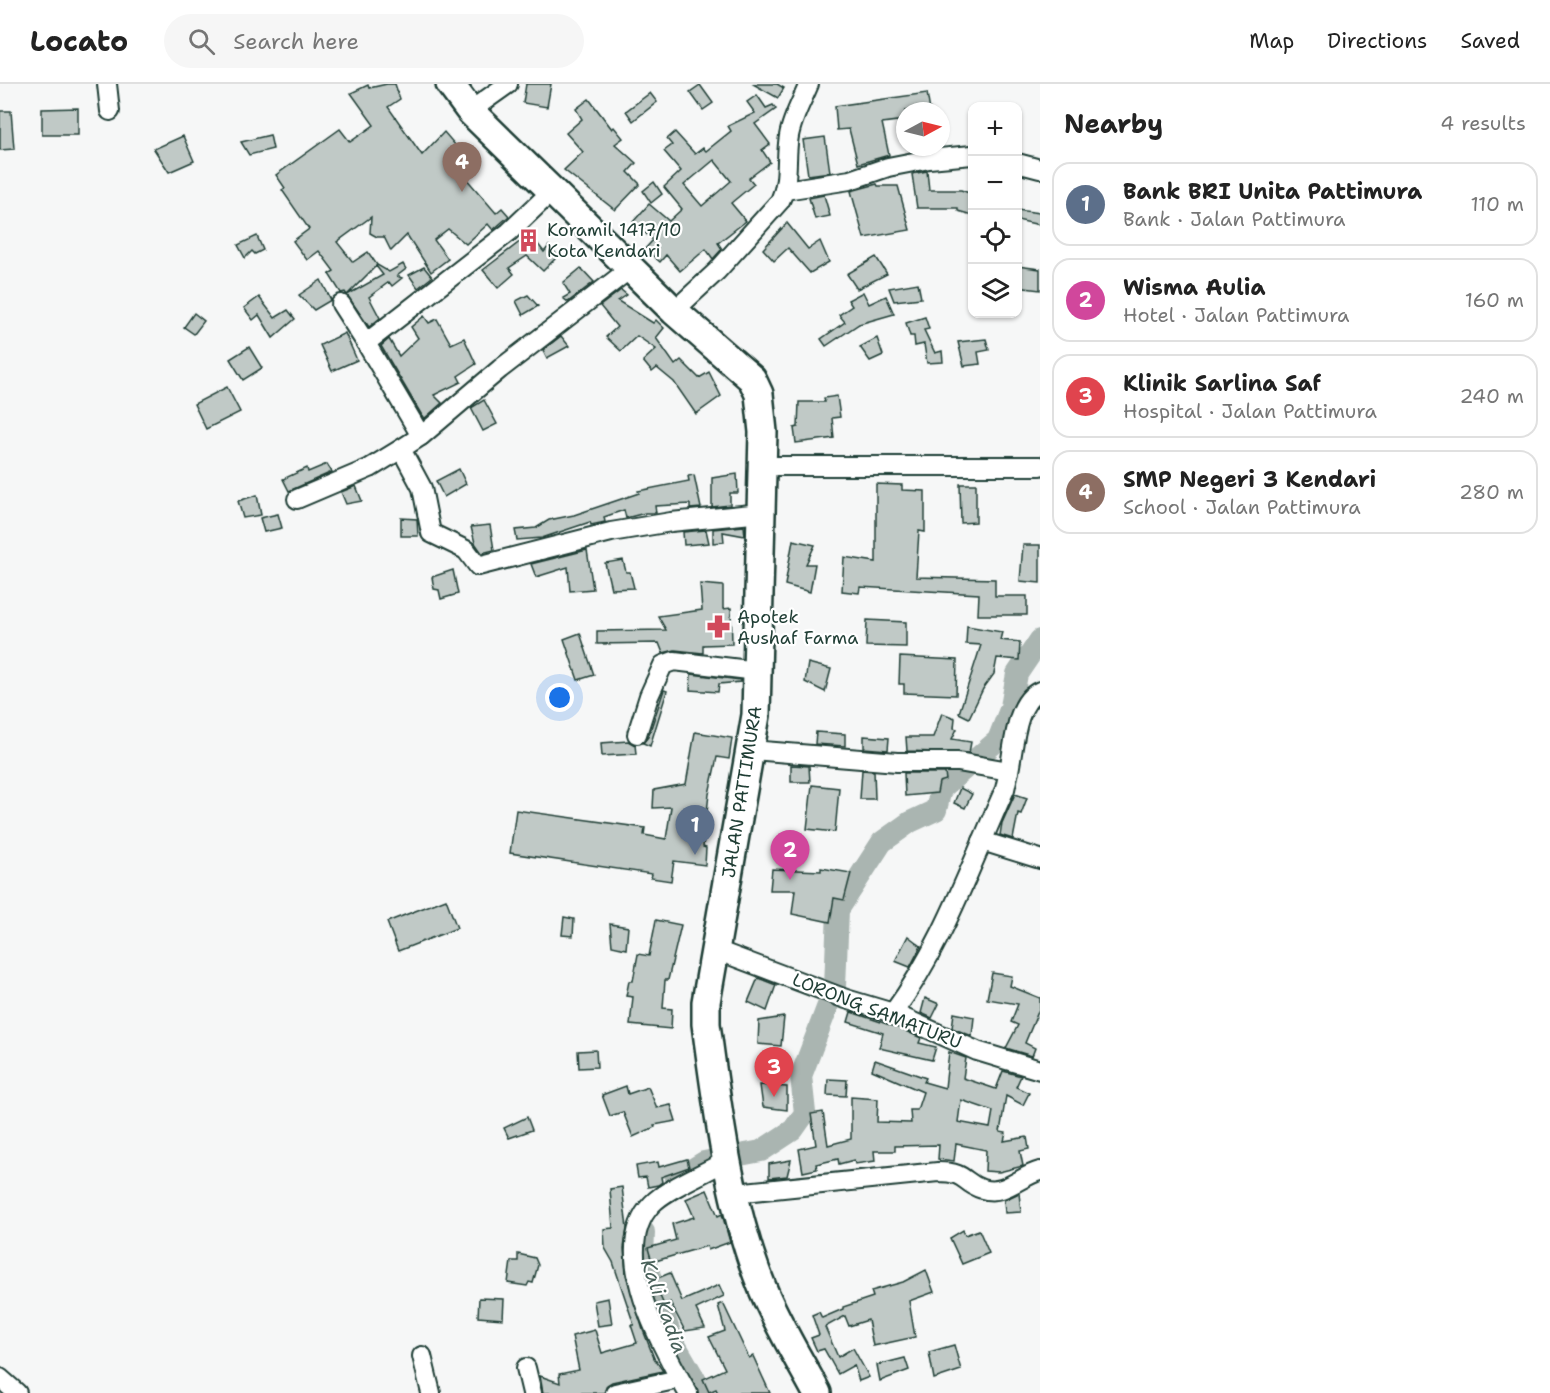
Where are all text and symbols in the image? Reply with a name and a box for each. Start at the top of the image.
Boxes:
search box [164,14,584,68]
text: Locato [30,22,128,60]
icon: search [185,25,218,58]
text: Search here [233,27,359,56]
text: Map [1249,27,1294,55]
text: Directions [1327,27,1427,55]
text: Saved [1460,27,1520,55]
north arrow [896,102,950,156]
map controls [968,102,1022,318]
button: + [968,102,1022,156]
text: Nearby [1064,106,1163,141]
text: 4 results [1440,110,1526,136]
pin: 4 [442,142,482,192]
button: − [968,156,1022,210]
text: Bank BRI Unita Pattimura [1123,177,1422,206]
text: 1 [1081,191,1090,217]
text: 110 m [1470,191,1524,217]
text: Bank · Jalan Pattimura [1123,206,1346,232]
button: locate [968,210,1022,264]
place label: Koramil 1417/10 Kota Kendari [547,218,682,263]
building icon: Koramil 1417/10 Kota Kendari [516,227,542,253]
button: layers [968,264,1022,318]
text: Wisma Aulia [1123,273,1266,302]
text: 2 [1079,287,1093,313]
text: 160 m [1465,287,1524,313]
text: Hotel · Jalan Pattimura [1123,302,1350,328]
text: Klinik Sarlina Saf [1123,369,1321,398]
text: 3 [1079,383,1093,409]
text: 240 m [1459,383,1524,409]
text: Hospital · Jalan Pattimura [1123,398,1377,424]
text: SMP Negeri 3 Kendari [1123,465,1376,494]
text: 4 [1079,479,1093,505]
text: 280 m [1459,479,1524,505]
text: School · Jalan Pattimura [1123,494,1361,520]
place label: Apotek Aushaf Farma [737,605,858,650]
pharmacy icon: Apotek Aushaf Farma [706,614,732,640]
your location [545,683,574,712]
street label: JALAN PATTIMURA [717,704,767,880]
pin: 1 [676,806,714,855]
pin: 2 [770,830,810,880]
street label: LORONG SAMATURU [789,968,965,1054]
pin: 3 [754,1048,794,1097]
water label: Kali Kadia [635,1255,693,1357]

